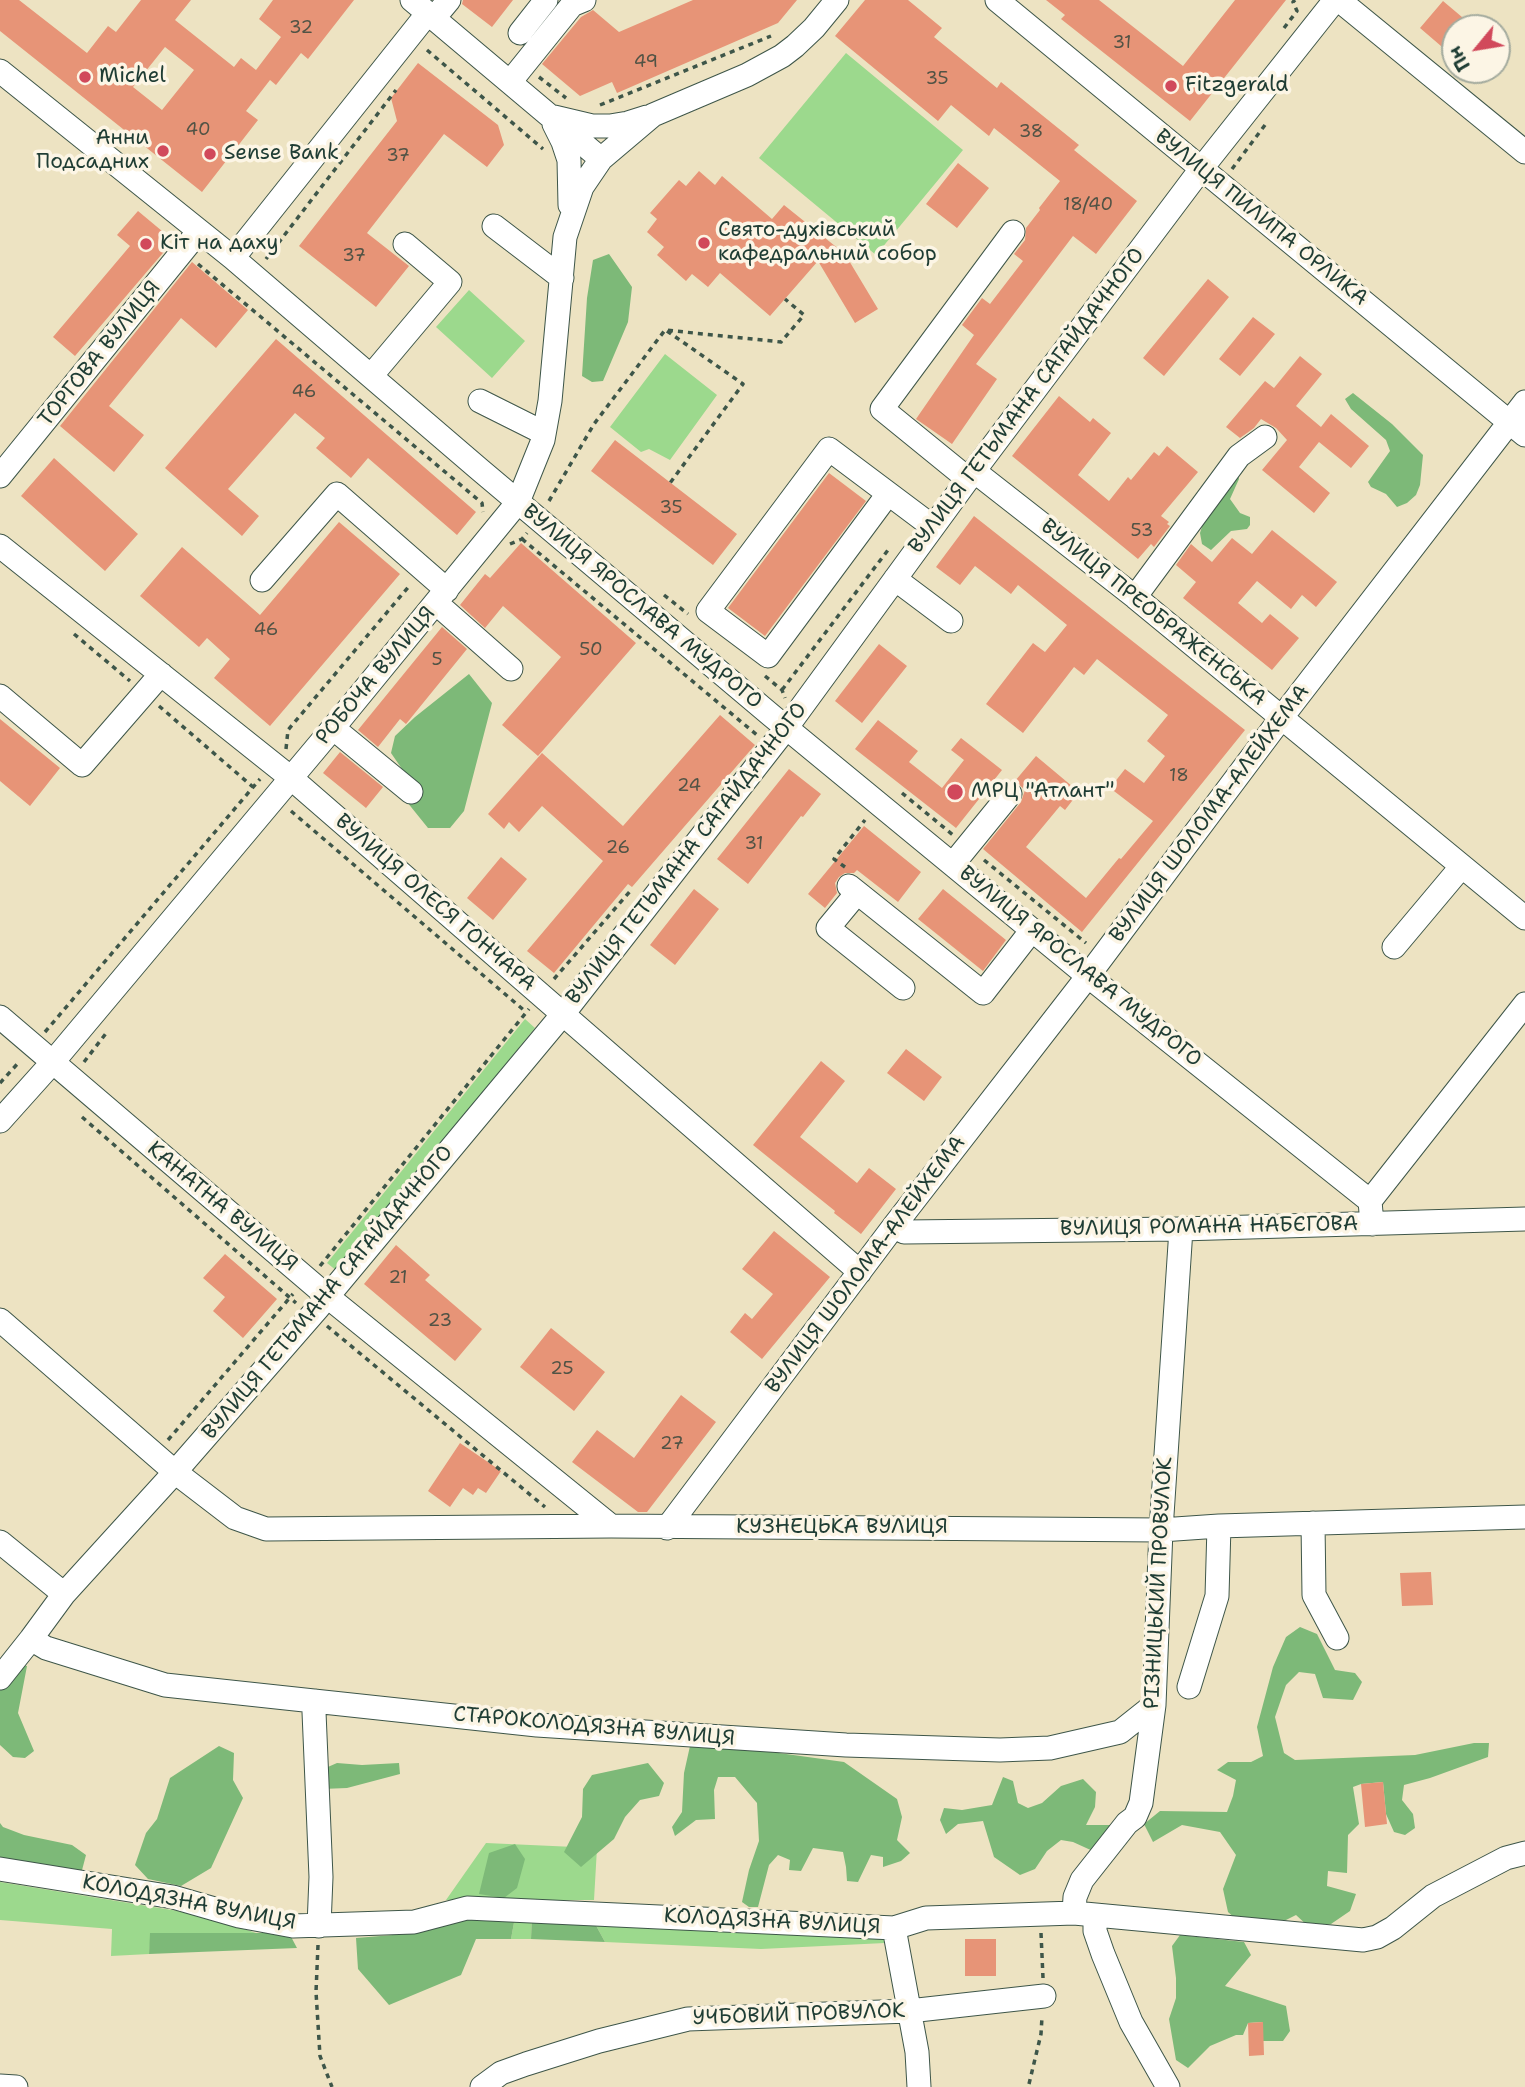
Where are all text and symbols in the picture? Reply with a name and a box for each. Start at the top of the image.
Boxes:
north arrow [1441,14,1511,84]
house number: 32 [289,17,313,39]
house number: 31 [1112,32,1132,54]
text: Пн [1442,42,1476,76]
house number: 49 [634,51,658,73]
place label: Michel [99,64,166,90]
house number: 35 [925,68,949,90]
marker: Michel [77,69,93,85]
place label: Fitzgerald [1185,73,1288,99]
marker: Fitzgerald [1163,78,1179,94]
house number: 40 [185,119,211,141]
house number: 38 [1019,121,1043,143]
street label: ВУЛИЦЯ ПИЛИПА ОРЛИКА [1149,124,1373,312]
place label: Анни Подсадних [36,126,149,176]
place label: Sense Bank [224,141,339,167]
marker: Анни Подсадних [155,143,171,159]
house number: 37 [386,145,410,167]
marker: Sense Bank [202,146,218,162]
house number: 18/40 [1063,194,1113,216]
place label: Свято-духівський кафедральний собор [718,218,937,268]
place label: Кіт на даху [160,231,278,257]
marker: Свято-духівський кафедральний собор [696,235,712,251]
marker: Кіт на даху [138,236,154,252]
street label: ВУЛИЦЯ ГЕТЬМАНА САГАЙДАЧНОГО [904,243,1150,559]
house number: 37 [342,245,366,267]
street label: ТОРГОВА ВУЛИЦЯ [34,276,166,432]
house number: 46 [292,381,316,403]
house number: 35 [659,497,683,519]
street label: ВУЛИЦЯ ЯРОСЛАВА МУДРОГО [517,499,767,715]
street label: ВУЛИЦЯ ПРЕОБРАЖЕНСЬКА [1035,514,1271,712]
house number: 53 [1131,520,1153,542]
street label: РОБОЧА ВУЛИЦЯ [311,602,441,750]
house number: 46 [254,619,278,641]
house number: 50 [579,639,603,661]
house number: 5 [431,649,443,671]
street label: ВУЛИЦЯ ШОЛОМА-АЛЕЙХЕМА [1105,680,1315,948]
street label: ВУЛИЦЯ ГЕТЬМАНА САГАЙДАЧНОГО [561,698,813,1010]
house number: 18 [1169,765,1189,787]
house number: 24 [677,775,701,797]
place label: МРЦ "Атлант" [971,779,1115,805]
marker: МРЦ "Атлант" [945,782,965,802]
street label: ВУЛИЦЯ ОЛЕСЯ ГОНЧАРА [330,809,540,997]
house number: 31 [744,833,764,855]
house number: 26 [606,837,630,859]
street label: ВУЛИЦЯ ЯРОСЛАВА МУДРОГО [953,861,1207,1073]
street label: ВУЛИЦЯ ШОЛОМА-АЛЕЙХЕМА [761,1131,971,1399]
street label: КАНАТНА ВУЛИЦЯ [142,1137,302,1277]
street label: ВУЛИЦЯ ГЕТЬМАНА САГАЙДАЧНОГО [197,1141,459,1445]
street label: ВУЛИЦЯ РОМАНА НАБЄГОВА [1060,1212,1358,1242]
house number: 21 [388,1267,408,1289]
house number: 23 [428,1310,452,1332]
house number: 25 [550,1358,574,1380]
house number: 27 [660,1433,684,1455]
street label: РІЗНИЦЬКИЙ ПРОВУЛОК [1140,1456,1178,1710]
street label: КУЗНЕЦЬКА ВУЛИЦЯ [736,1515,948,1541]
street label: СТАРОКОЛОДЯЗНА ВУЛИЦЯ [452,1702,736,1752]
street label: КОЛОДЯЗНА ВУЛИЦЯ [80,1870,298,1936]
street label: КОЛОДЯЗНА ВУЛИЦЯ [663,1904,881,1940]
street label: УЧБОВИЙ ПРОВУЛОК [692,1999,906,2031]

